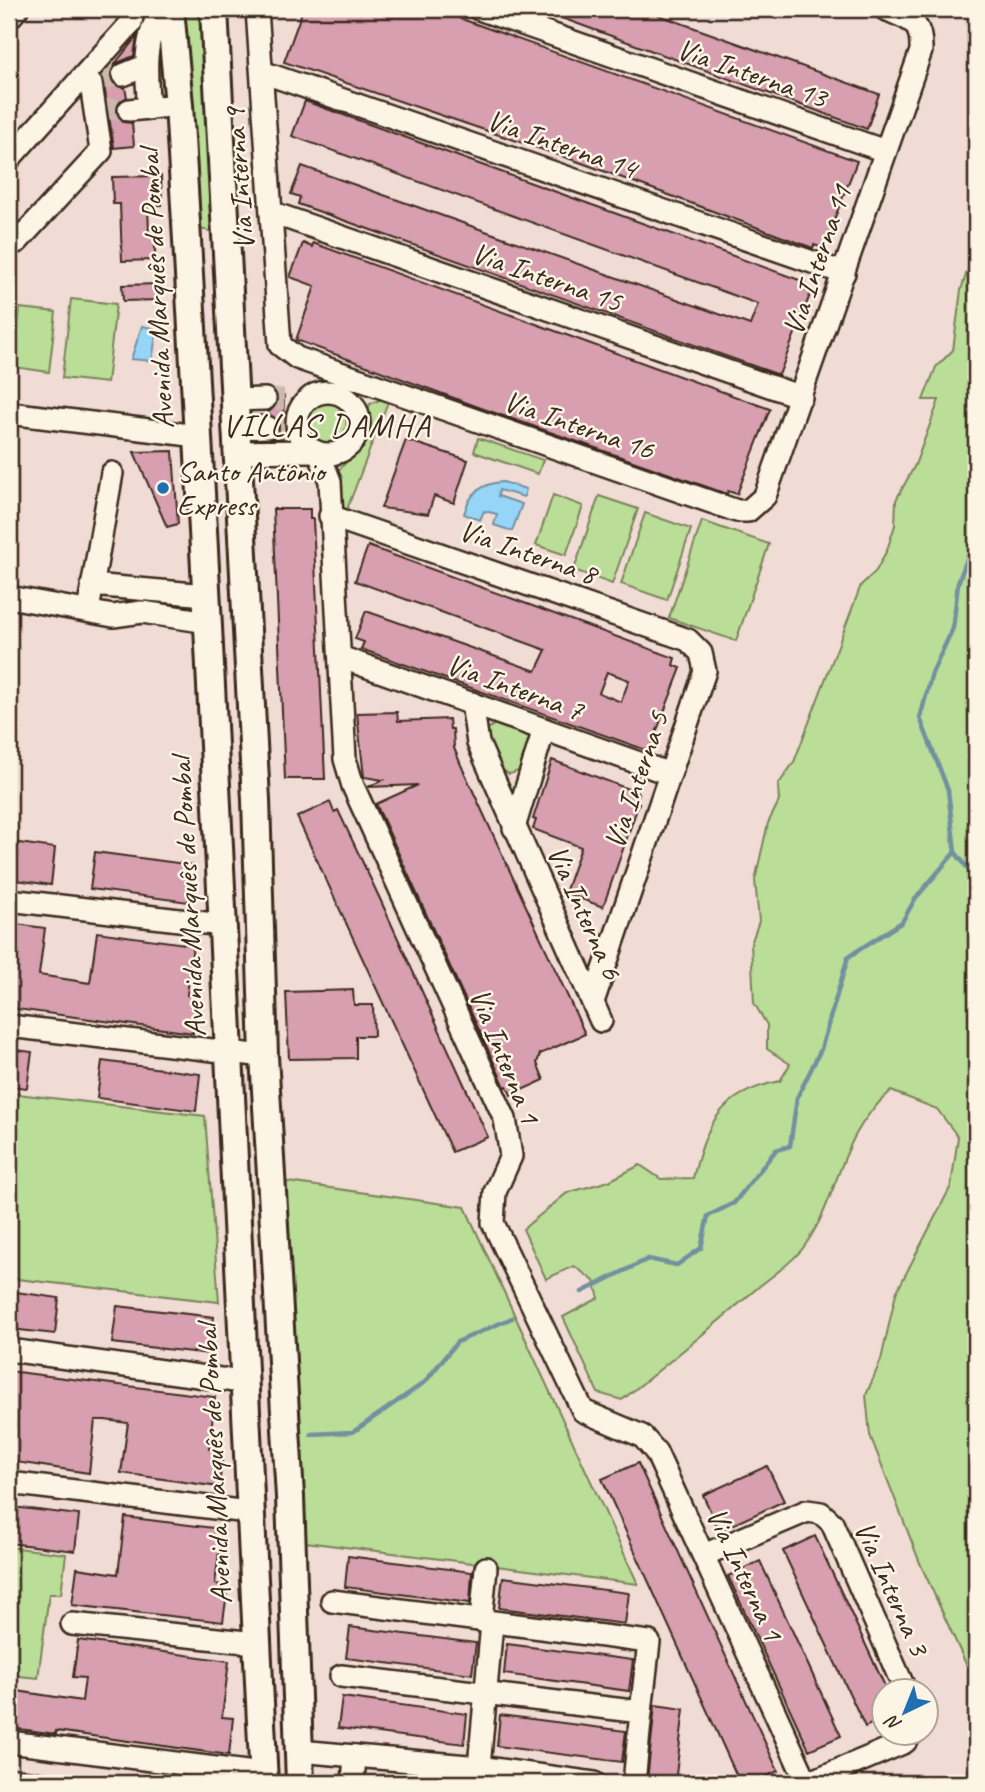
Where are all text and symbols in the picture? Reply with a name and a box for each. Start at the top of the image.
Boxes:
street label: Via Interna 13 [672,30,834,117]
street label: Via Interna 14 [482,101,644,188]
street label: Via Interna 9 [215,104,263,251]
street label: Avenida Marquês de Pombal [129,143,182,430]
street label: Via Interna 11 [774,179,861,340]
street label: Via Interna 15 [467,234,628,321]
street label: Via Interna 16 [499,382,660,469]
district label: VILLAS DAMHA [222,405,432,446]
place label: Santo Antônio Express [177,452,328,524]
marker: Santo Antônio Express [155,480,171,496]
street label: Via Interna 8 [454,511,604,594]
street label: Via Interna 7 [441,645,590,730]
street label: Via Interna 5 [595,705,678,854]
street label: Avenida Marquês de Pombal [161,751,214,1038]
street label: Via Interna 6 [539,839,632,986]
street label: Via Interna 1 [461,983,550,1131]
street label: Avenida Marquês de Pombal [187,1318,240,1605]
street label: Via Interna 1 [698,1501,793,1648]
street label: Via Interna 3 [846,1515,939,1663]
north arrow [870,1676,940,1746]
text: N [879,1709,907,1736]

